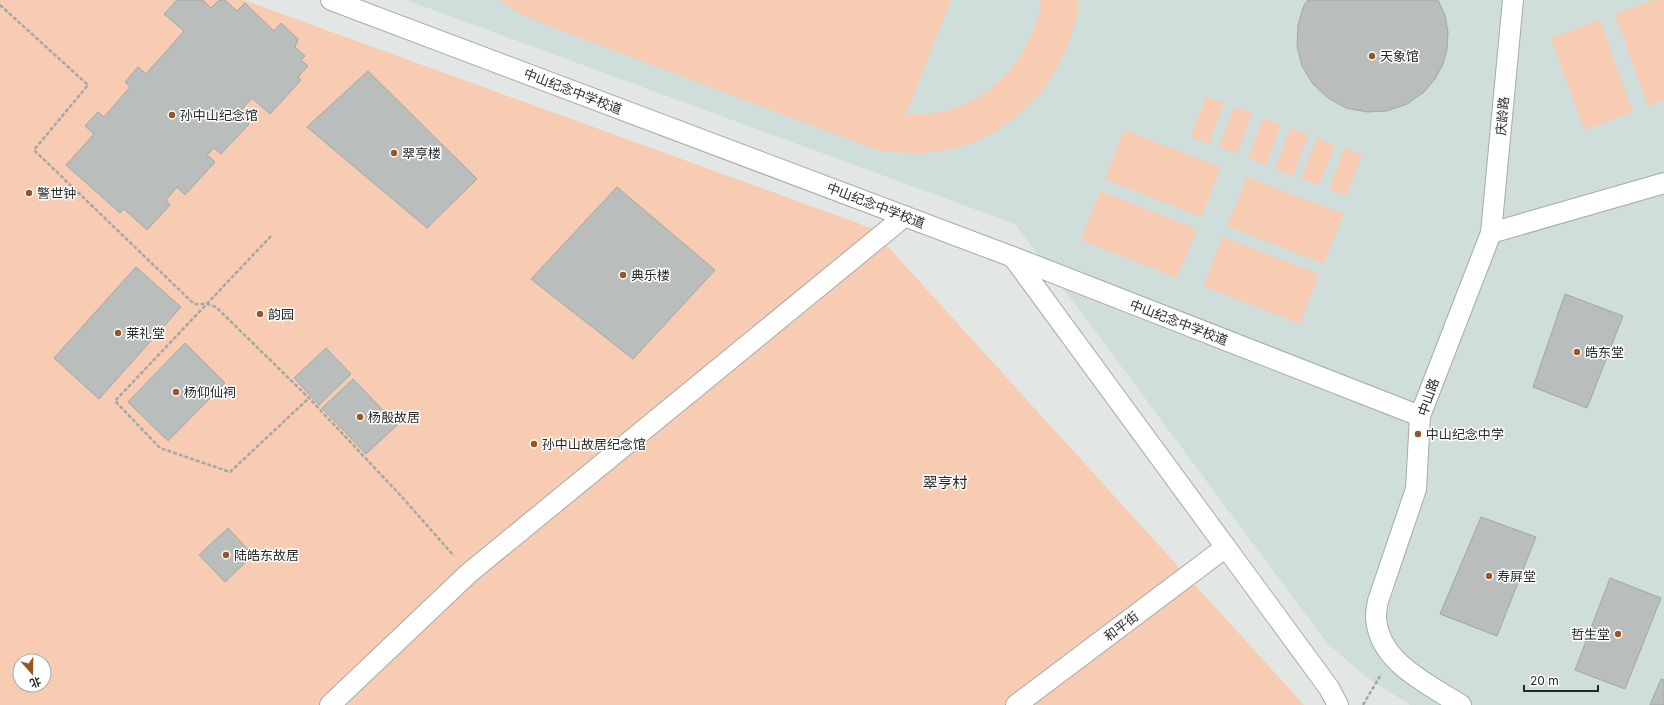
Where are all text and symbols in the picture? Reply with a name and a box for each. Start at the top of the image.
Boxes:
place label: 天象馆 [1380,48,1419,64]
marker: 天象馆 [1367,51,1377,61]
street label: 中山纪念中学校道 [522,65,624,117]
street label: 庆龄路 [1492,96,1512,136]
place label: 孙中山纪念馆 [180,107,258,123]
marker: 孙中山纪念馆 [167,110,177,120]
place label: 翠亨楼 [402,145,441,161]
marker: 翠亨楼 [389,148,399,158]
street label: 中山纪念中学校道 [825,179,927,231]
place label: 警世钟 [37,185,76,201]
marker: 警世钟 [24,188,34,198]
place label: 典乐楼 [631,267,670,283]
marker: 典乐楼 [618,270,628,280]
street label: 中山纪念中学校道 [1128,296,1230,348]
place label: 韵园 [268,306,294,322]
marker: 韵园 [255,309,265,319]
place label: 莱礼堂 [126,325,165,341]
marker: 莱礼堂 [113,328,123,338]
place label: 皓东堂 [1585,344,1624,360]
marker: 皓东堂 [1572,347,1582,357]
street label: 中山路 [1414,376,1442,418]
place label: 杨仰仙祠 [184,384,236,400]
marker: 杨仰仙祠 [171,387,181,397]
place label: 杨殷故居 [368,409,420,425]
marker: 杨殷故居 [355,412,365,422]
place label: 中山纪念中学 [1426,426,1504,442]
marker: 中山纪念中学 [1413,429,1423,439]
place label: 孙中山故居纪念馆 [542,436,646,452]
marker: 孙中山故居纪念馆 [529,439,539,449]
district label: 翠亨村 [922,473,968,492]
place label: 陆皓东故居 [234,547,299,563]
marker: 陆皓东故居 [221,550,231,560]
place label: 寿屏堂 [1497,568,1536,584]
marker: 寿屏堂 [1484,571,1494,581]
street label: 和平街 [1101,608,1141,644]
place label: 哲生堂 [1571,626,1610,642]
marker: 哲生堂 [1613,629,1623,639]
north arrow [12,653,52,693]
scale bar [1524,667,1598,693]
text: 20 m [1530,673,1559,688]
text: 北 [28,674,43,691]

